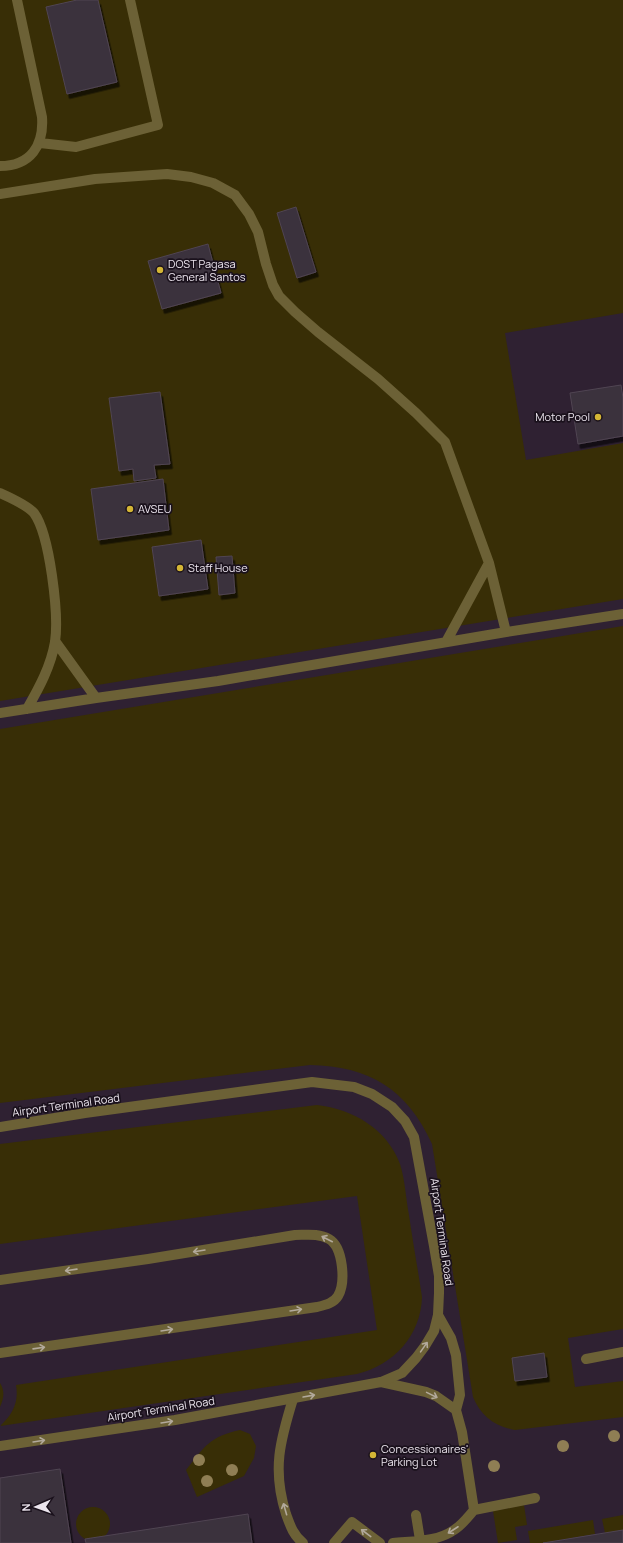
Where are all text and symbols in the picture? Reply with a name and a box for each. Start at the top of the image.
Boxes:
place label: DOST Pagasa General Santos [168,256,246,284]
marker: DOST Pagasa General Santos [155,265,165,275]
place label: Motor Pool [535,409,590,424]
marker: Motor Pool [593,412,603,422]
place label: AVSEU [138,501,171,516]
marker: AVSEU [125,504,135,514]
place label: Staff House [188,560,248,575]
marker: Staff House [175,563,185,573]
street label: Airport Terminal Road [11,1090,121,1119]
street label: Airport Terminal Road [428,1177,457,1287]
one-way arrow [321,1235,333,1242]
one-way arrow [193,1247,206,1255]
one-way arrow [64,1266,77,1274]
one-way arrow [289,1306,302,1314]
one-way arrow [160,1326,173,1334]
one-way arrow [420,1342,428,1353]
one-way arrow [32,1344,45,1352]
one-way arrow [302,1391,315,1399]
one-way arrow [426,1392,438,1399]
street label: Airport Terminal Road [106,1393,216,1424]
one-way arrow [160,1418,173,1426]
one-way arrow [32,1436,45,1444]
place label: Concessionaires' Parking Lot [381,1441,468,1469]
marker: Concessionaires' Parking Lot [368,1450,378,1460]
north arrow [16,1487,56,1527]
text: N [18,1503,33,1512]
one-way arrow [281,1503,288,1516]
one-way arrow [448,1526,459,1534]
one-way arrow [360,1528,371,1537]

